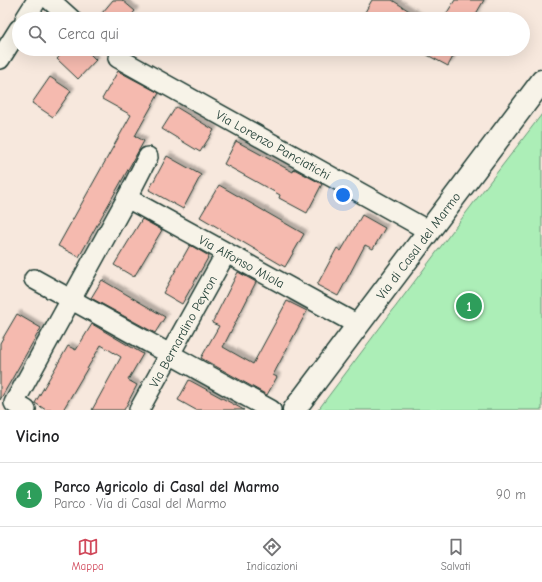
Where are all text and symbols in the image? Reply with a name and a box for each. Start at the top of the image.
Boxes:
search box [12,12,530,56]
icon: search [26,23,48,45]
text: Cerca qui [58,25,119,43]
street label: Via Lorenzo Panciatichi [213,107,333,183]
your location [333,185,353,205]
street label: Via di Casal del Marmo [373,189,464,302]
street label: Via Alfonso Miola [196,232,287,291]
street label: Via Bernardino Peyron [146,273,220,390]
pin: 1 [456,291,482,321]
text: Vicino [16,427,59,446]
text: Parco Agricolo di Casal del Marmo [54,478,279,496]
text: 1 [26,487,32,502]
text: 90 m [496,487,526,502]
text: Parco · Via di Casal del Marmo [54,496,226,511]
tab: Mappa [71,536,104,573]
tab: Indicazioni [247,536,298,573]
tab: Salvati [441,536,471,573]

